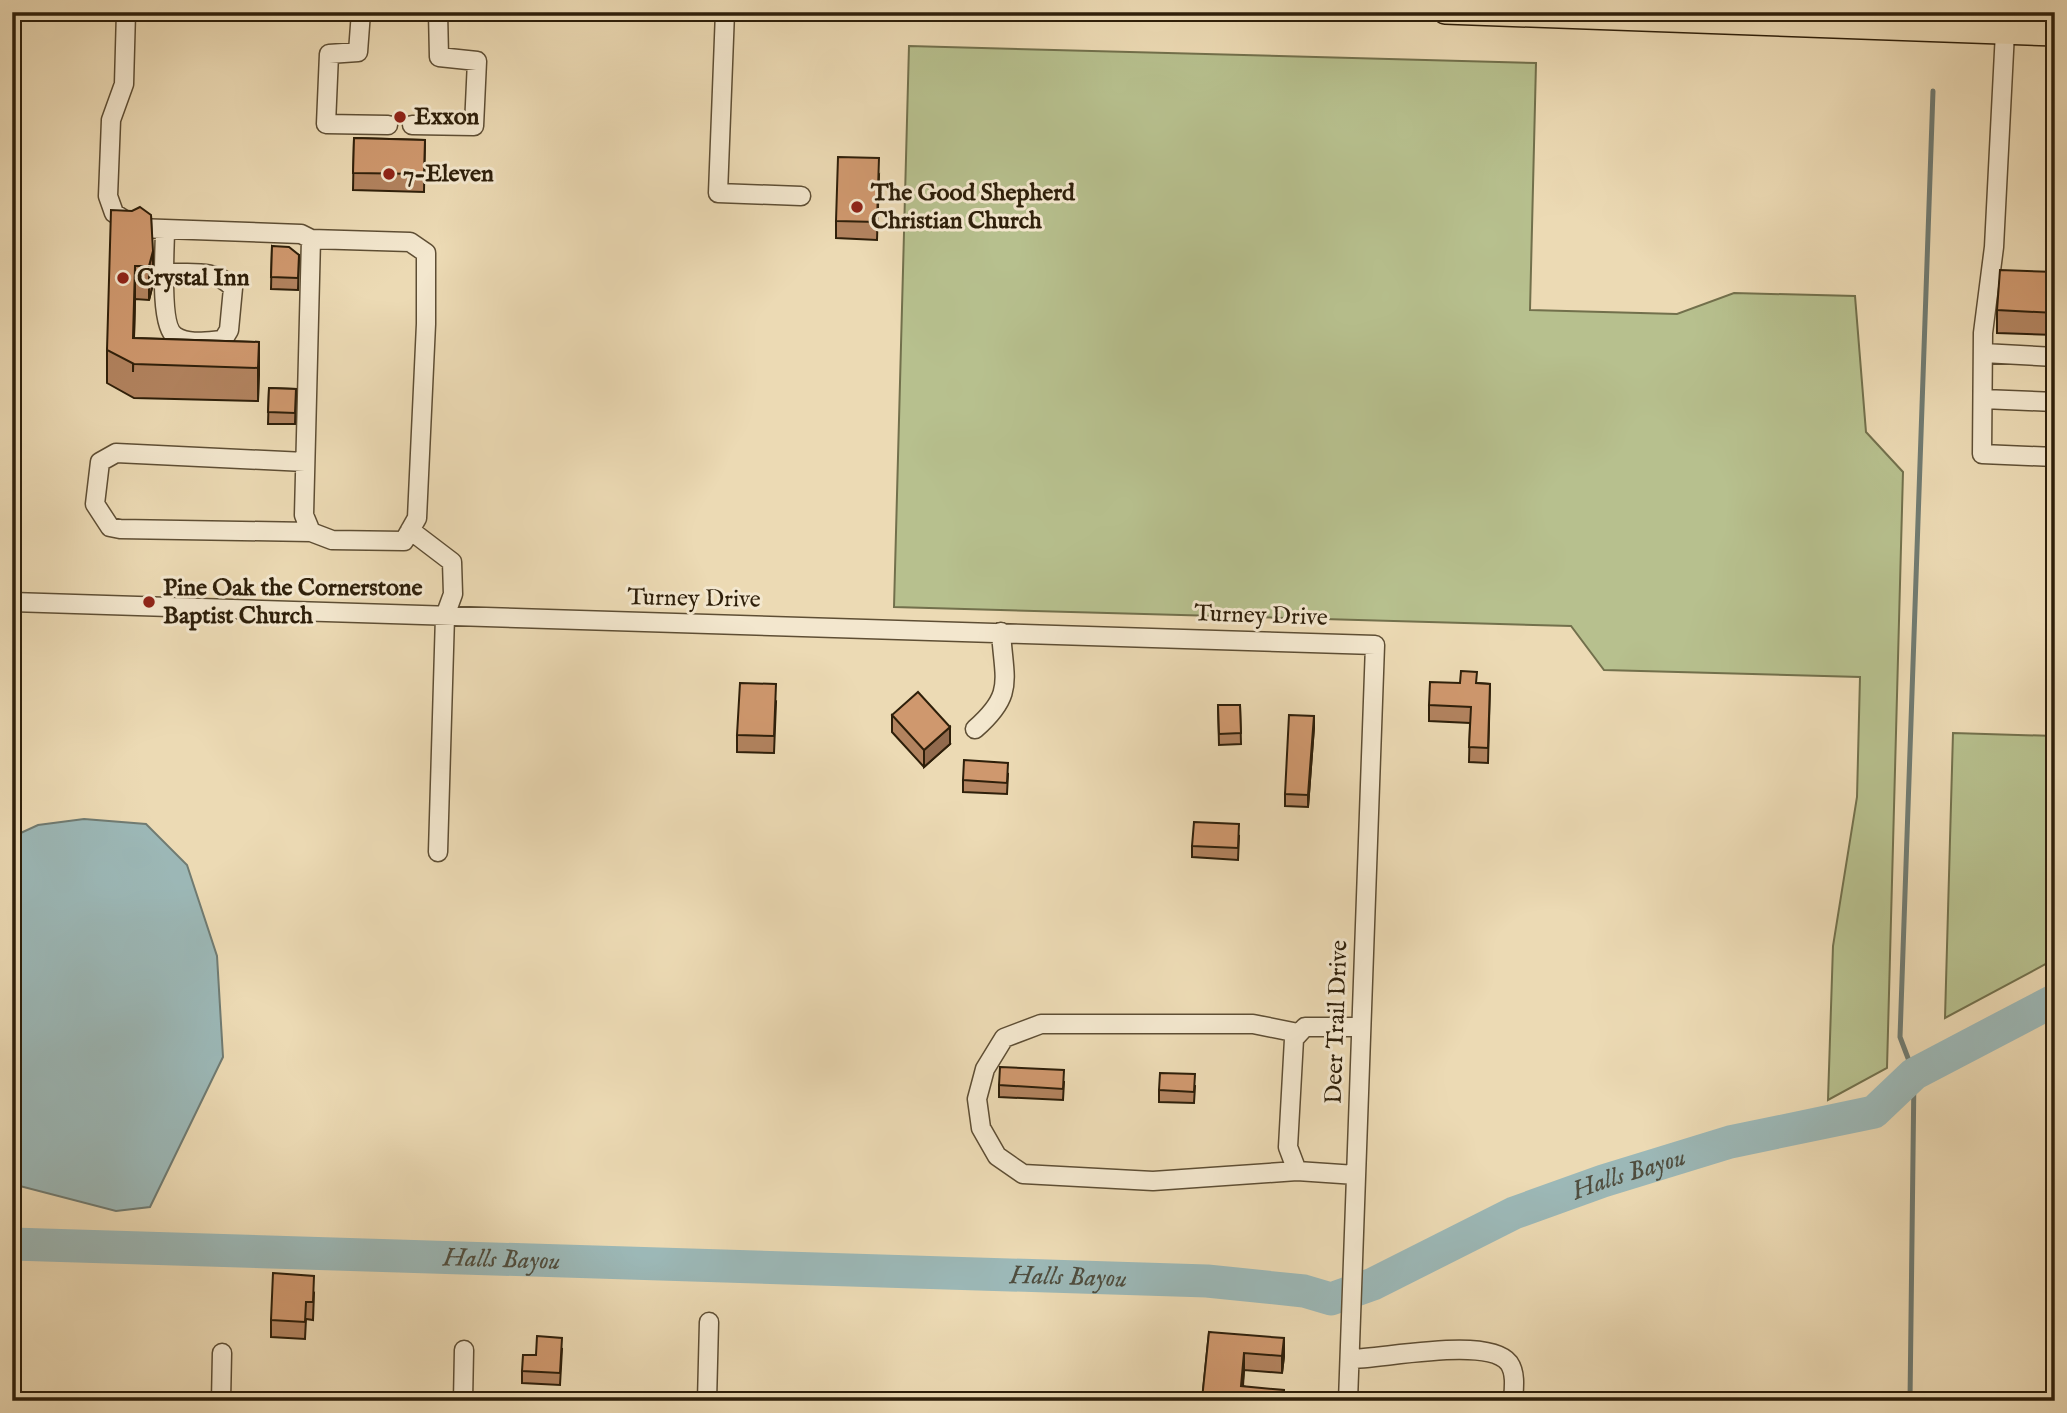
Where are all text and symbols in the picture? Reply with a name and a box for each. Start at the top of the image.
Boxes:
place label: Exxon [414,102,480,133]
marker: Exxon [392,109,408,125]
place label: 7-Eleven [403,159,494,190]
marker: 7-Eleven [381,166,397,182]
place label: The Good Shepherd Christian Church [870,178,1076,237]
marker: The Good Shepherd Christian Church [849,199,865,215]
place label: Crystal Inn [137,263,250,294]
marker: Crystal Inn [115,270,131,286]
place label: Pine Oak the Cornerstone Baptist Church [163,573,423,632]
street label: Turney Drive [627,582,761,616]
marker: Pine Oak the Cornerstone Baptist Church [141,594,157,610]
street label: Turney Drive [1194,598,1328,634]
street label: Deer Trail Drive [1319,939,1355,1105]
water label: Halls Bayou [1566,1140,1690,1208]
water label: Halls Bayou [441,1241,561,1277]
water label: Halls Bayou [1008,1258,1128,1295]

